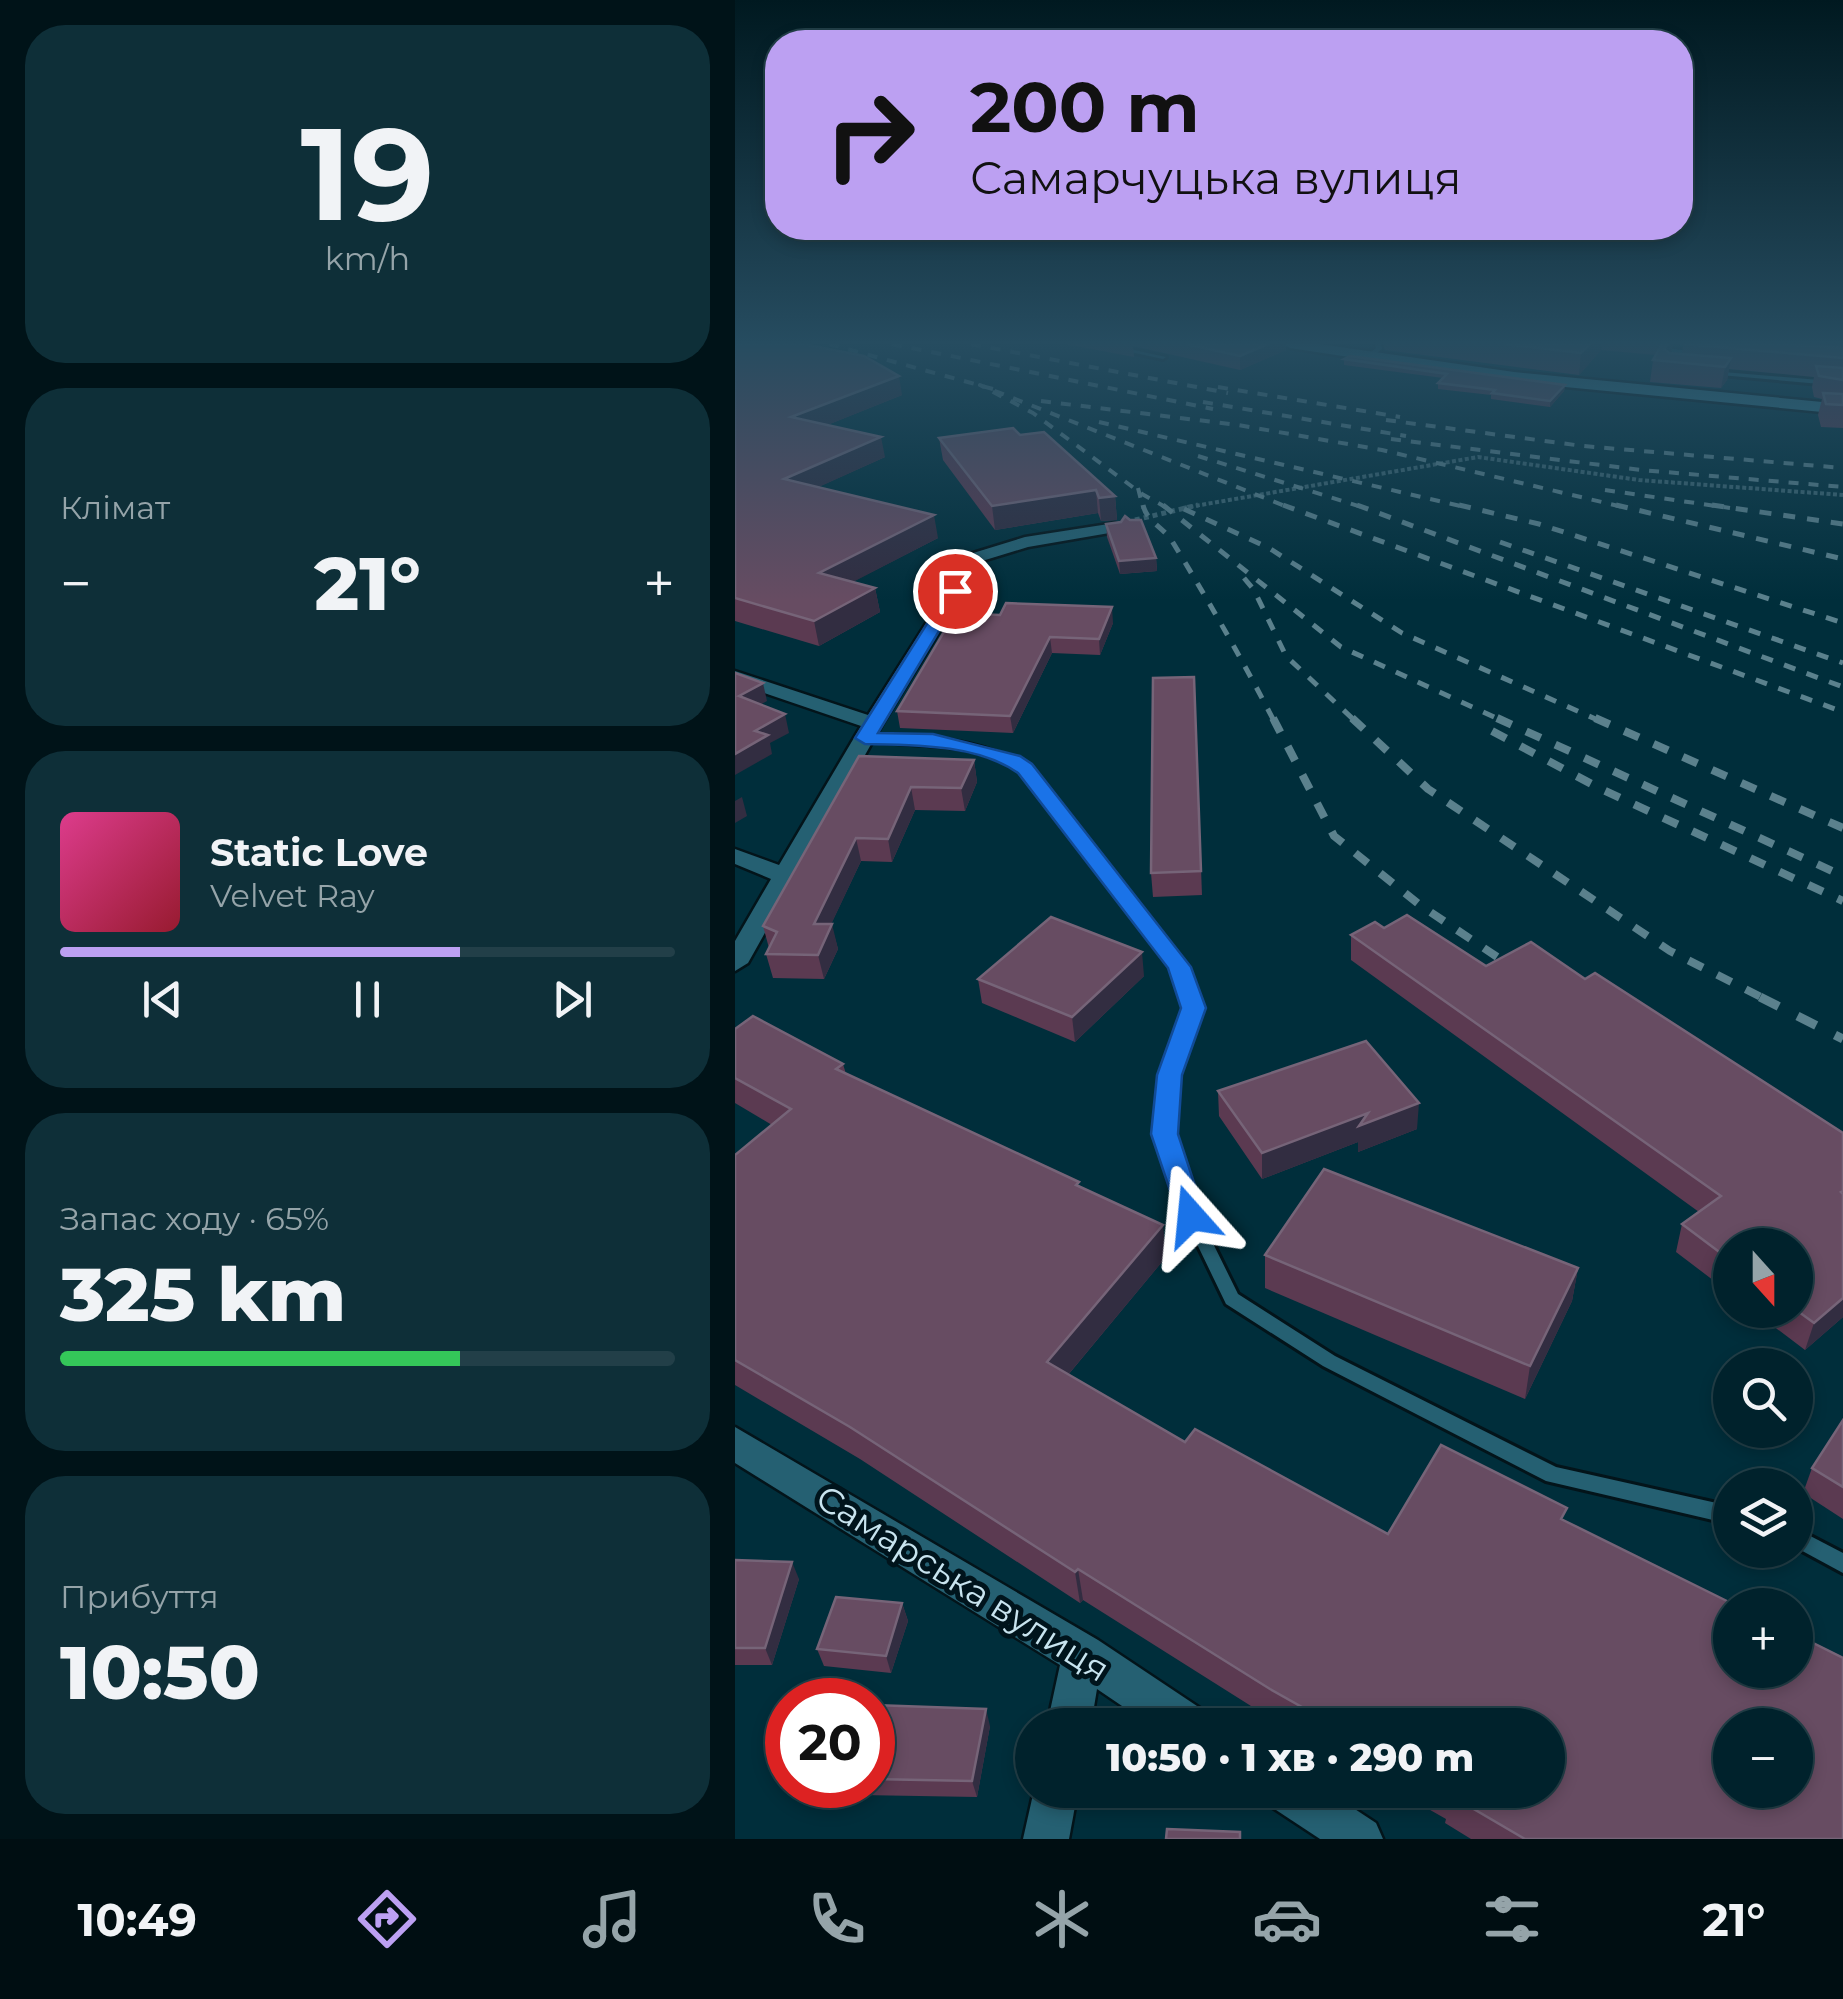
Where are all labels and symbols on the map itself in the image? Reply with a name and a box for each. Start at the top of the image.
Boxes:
pin [913,549,998,634]
position arrow [1139,1164,1243,1268]
north arrow [1713,1228,1813,1328]
street label: Самарська вулиця [808,1475,1118,1691]
speed limit sign: 20 [765,1678,895,1808]

